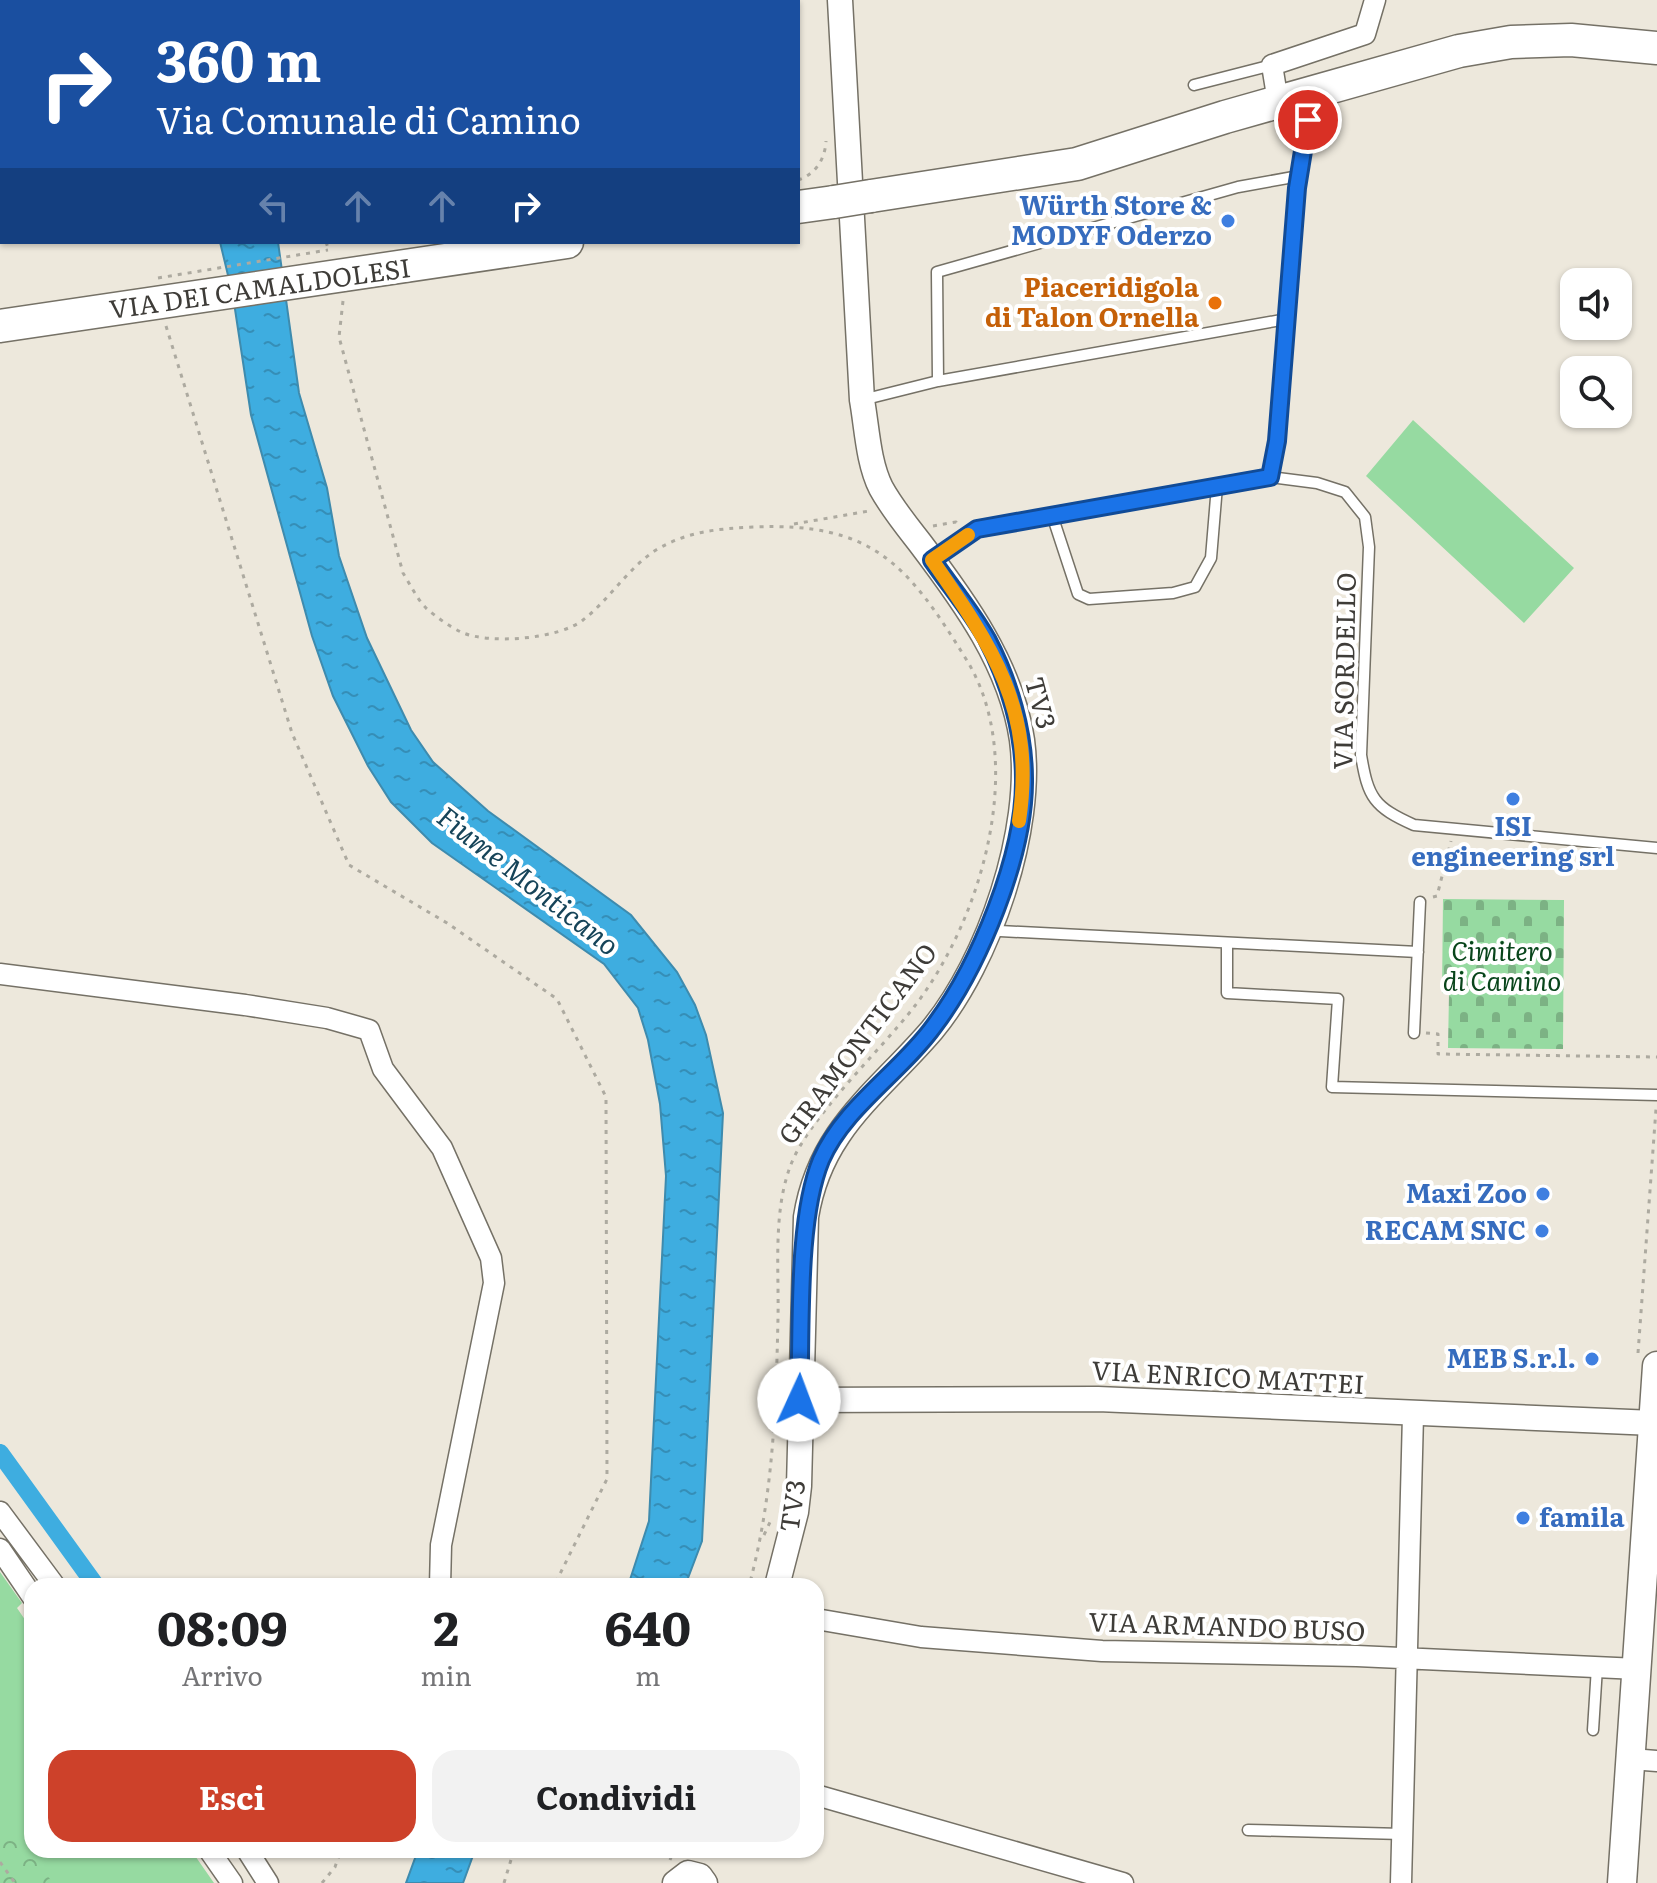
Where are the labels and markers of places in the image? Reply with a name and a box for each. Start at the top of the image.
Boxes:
pin [1274,86,1342,154]
place label: Würth Store & MODYF Oderzo [1011,184,1212,253]
marker: Würth Store & MODYF Oderzo [1219,212,1237,230]
place label: Piaceridigola di Talon Ornella [985,266,1199,335]
marker: Piaceridigola di Talon Ornella [1206,294,1224,312]
marker: ISI engineering srl [1504,790,1522,808]
place label: ISI engineering srl [1411,805,1615,874]
place label: Maxi Zoo [1406,1172,1527,1211]
marker: Maxi Zoo [1534,1185,1552,1203]
place label: RECAM SNC [1365,1209,1526,1248]
marker: RECAM SNC [1533,1222,1551,1240]
place label: MEB S.r.l. [1446,1337,1576,1376]
marker: MEB S.r.l. [1583,1350,1601,1368]
place label: famila [1539,1496,1625,1535]
marker: famila [1514,1509,1532,1527]

